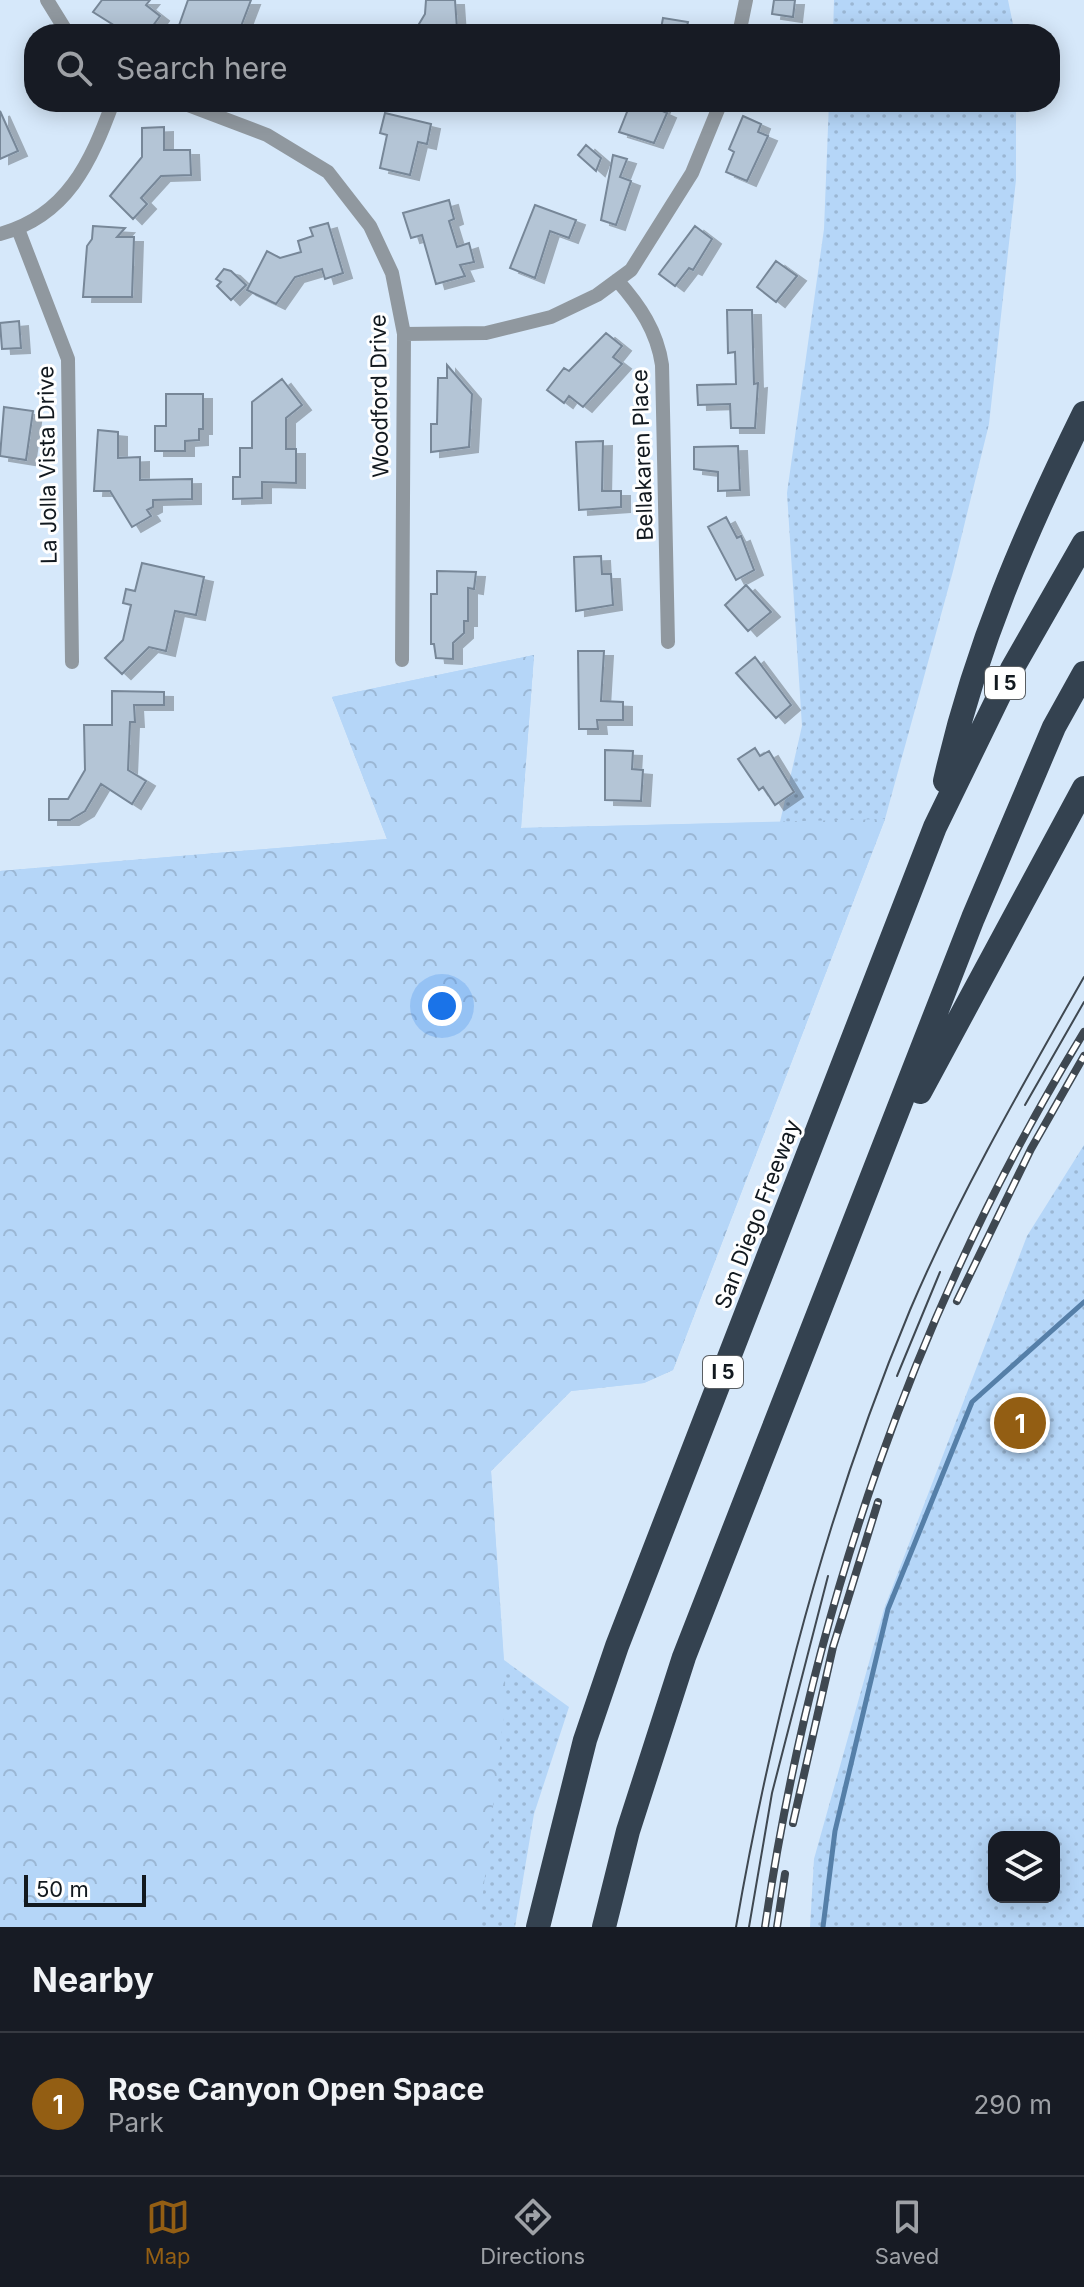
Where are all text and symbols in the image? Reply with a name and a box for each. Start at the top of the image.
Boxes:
search box [24,24,1060,112]
icon: search [52,46,96,90]
text: Search here [116,50,288,86]
street label: Woodford Drive [365,314,393,478]
street label: La Jolla Vista Drive [32,366,62,564]
street label: Bellakaren Place [626,369,658,541]
road number: I 5 [985,667,1025,699]
your location [422,986,462,1026]
street label: San Diego Freeway [709,1116,805,1312]
road number: I 5 [703,1356,743,1388]
pin: 1 [994,1393,1046,1453]
map controls [988,1831,1060,1903]
button: layers [988,1831,1060,1903]
scale bar [24,1871,146,1907]
text: 50 m [36,1876,89,1902]
text: Nearby [32,1959,154,2000]
text: Rose Canyon Open Space [108,2071,484,2107]
text: 1 [52,2089,64,2120]
text: 290 m [974,2089,1052,2120]
text: Park [108,2107,164,2138]
tab: Map [145,2195,191,2269]
tab: Directions [480,2195,585,2269]
tab: Saved [875,2195,939,2269]

